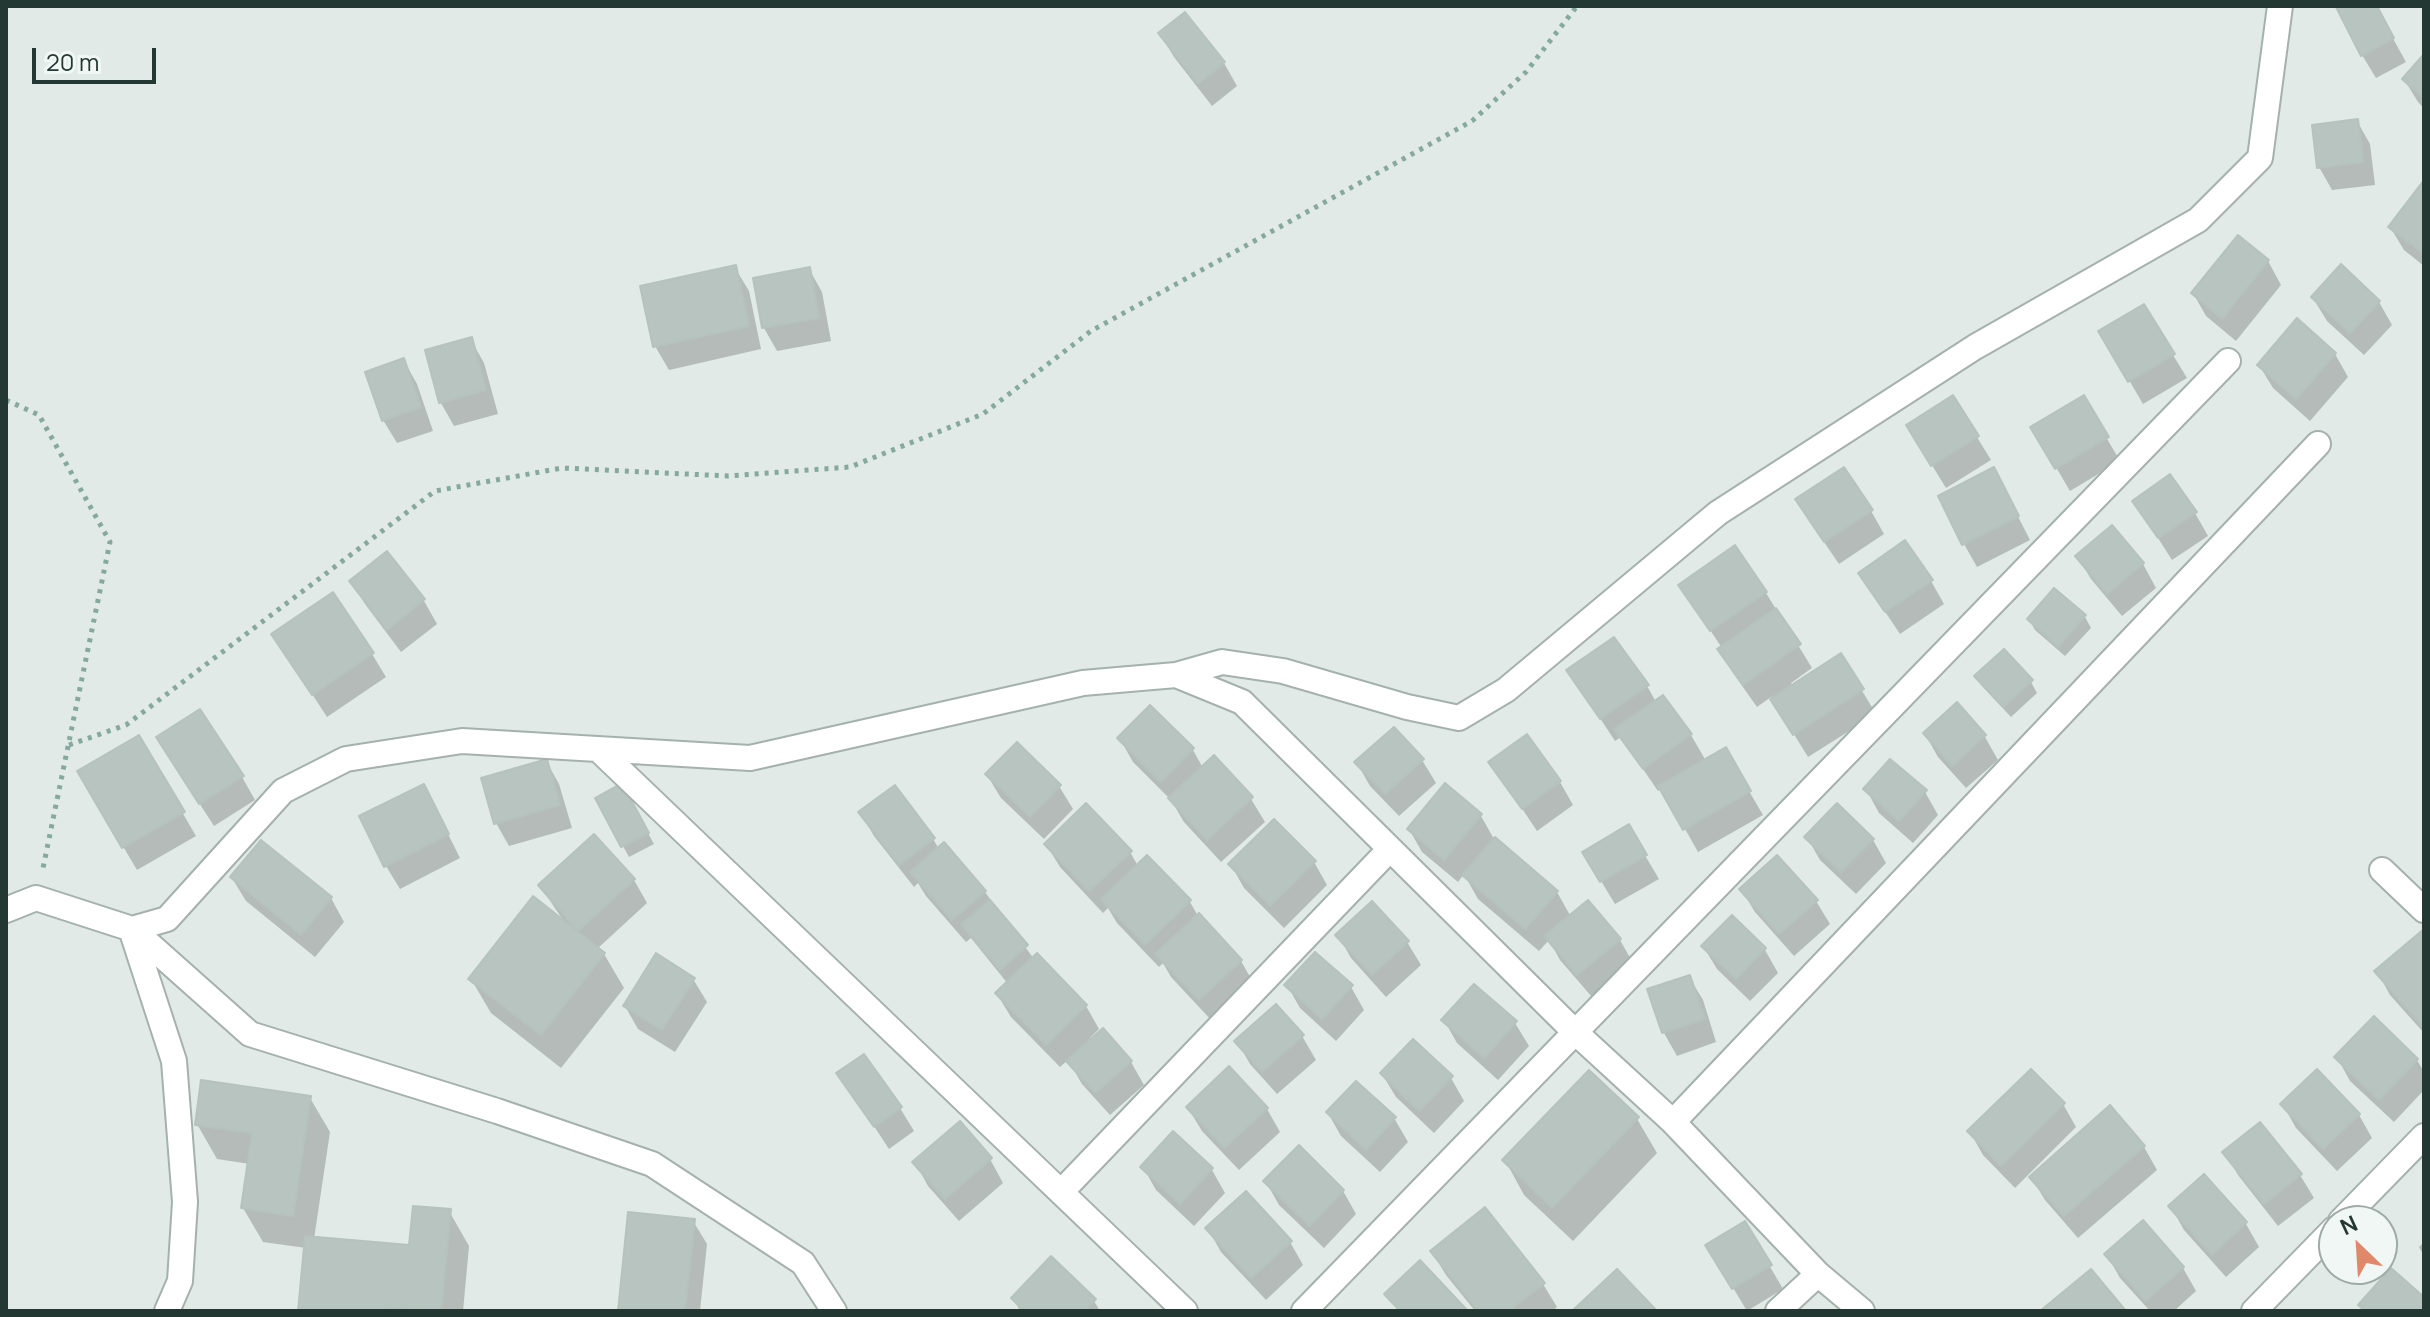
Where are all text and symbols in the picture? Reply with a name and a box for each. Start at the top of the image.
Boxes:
scale bar [36,32,160,82]
text: 20 m [46,45,99,78]
north arrow [2318,1205,2398,1285]
text: N [2335,1208,2362,1242]

